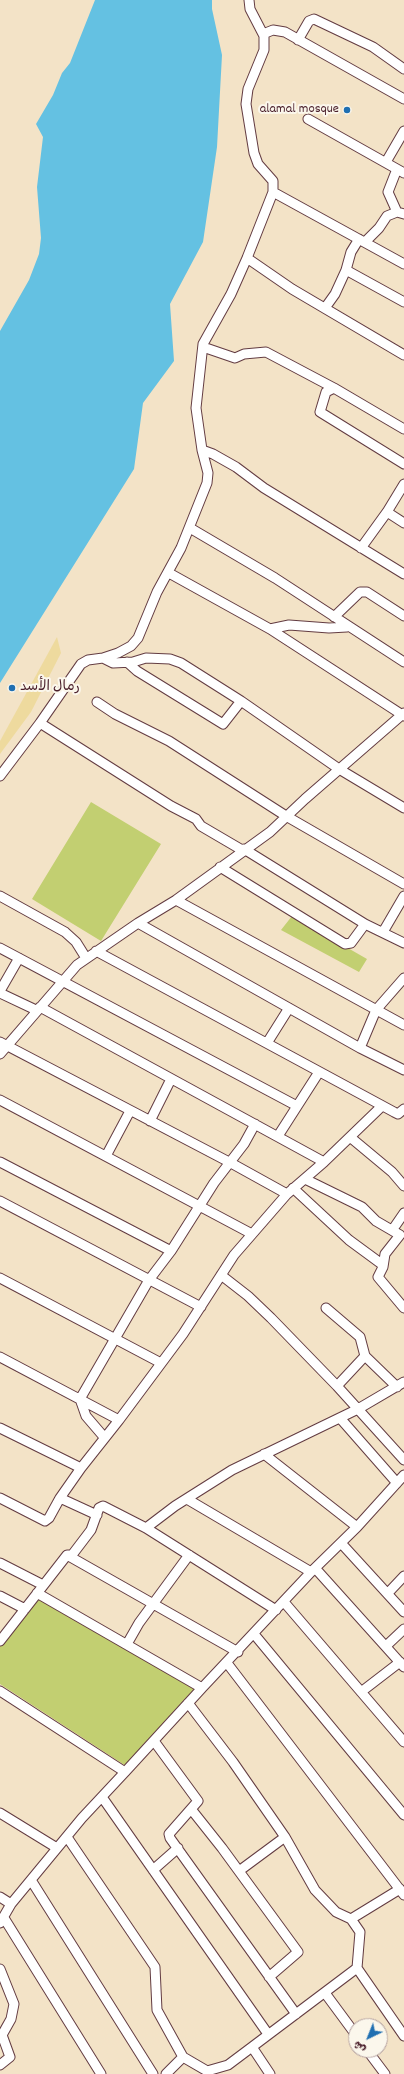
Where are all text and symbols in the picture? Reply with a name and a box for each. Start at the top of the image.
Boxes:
place label: alamal mosque [260,102,339,118]
marker: alamal mosque [342,105,352,115]
place label: رمال الأسد [20,680,80,696]
marker: رمال الأسد [7,683,17,693]
north arrow [348,2018,388,2058]
text: ش [351,2036,370,2056]

